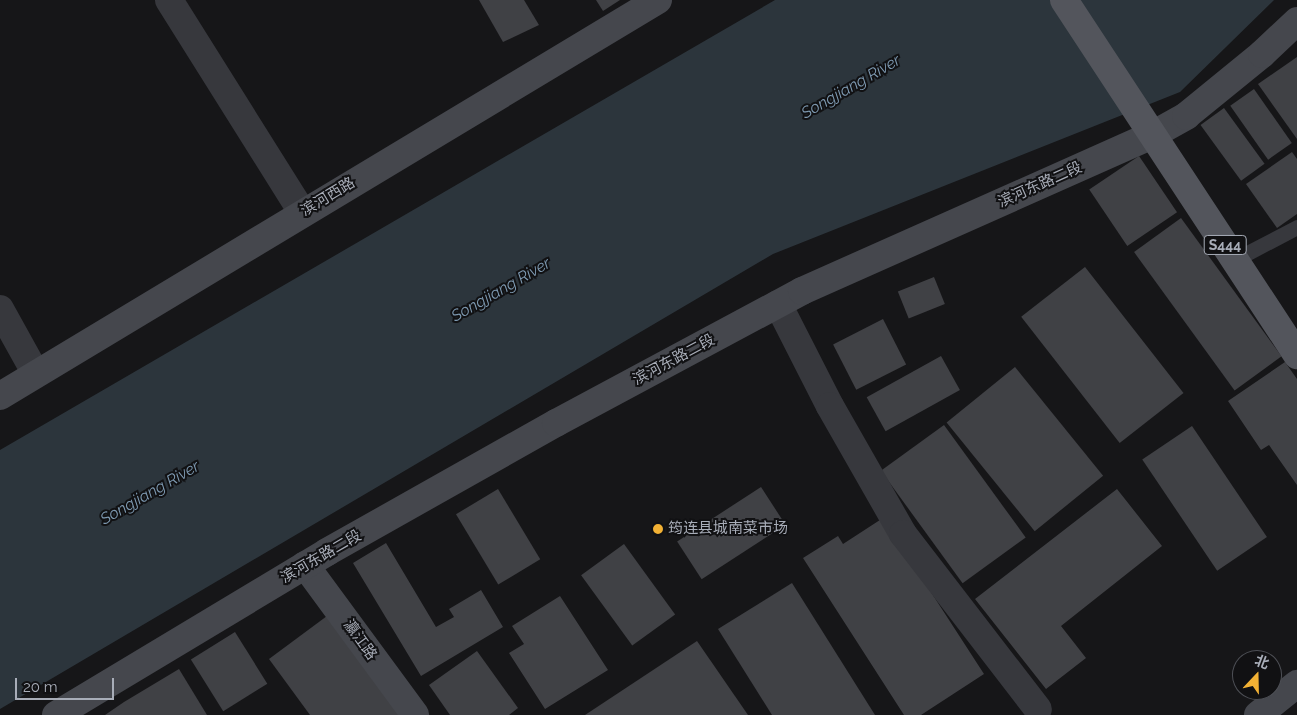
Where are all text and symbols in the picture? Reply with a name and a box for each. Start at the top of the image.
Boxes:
water label: Songjiang River [798,51,904,123]
street label: 滨河东路二段 [995,158,1085,212]
street label: 滨河西路 [298,174,358,220]
road number: S444 [1202,234,1248,256]
water label: Songjiang River [448,254,554,326]
street label: 滨河东路二段 [630,331,718,389]
water label: Songjiang River [97,457,203,529]
place label: 筠连县城南菜市场 [668,520,788,538]
marker: 筠连县城南菜市场 [652,523,664,535]
street label: 滨河东路二段 [278,527,364,587]
street label: 瀛江路 [339,617,381,663]
north arrow [1232,650,1282,700]
text: 北 [1253,652,1271,672]
scale bar [18,668,116,700]
text: 20 m [23,678,58,696]

